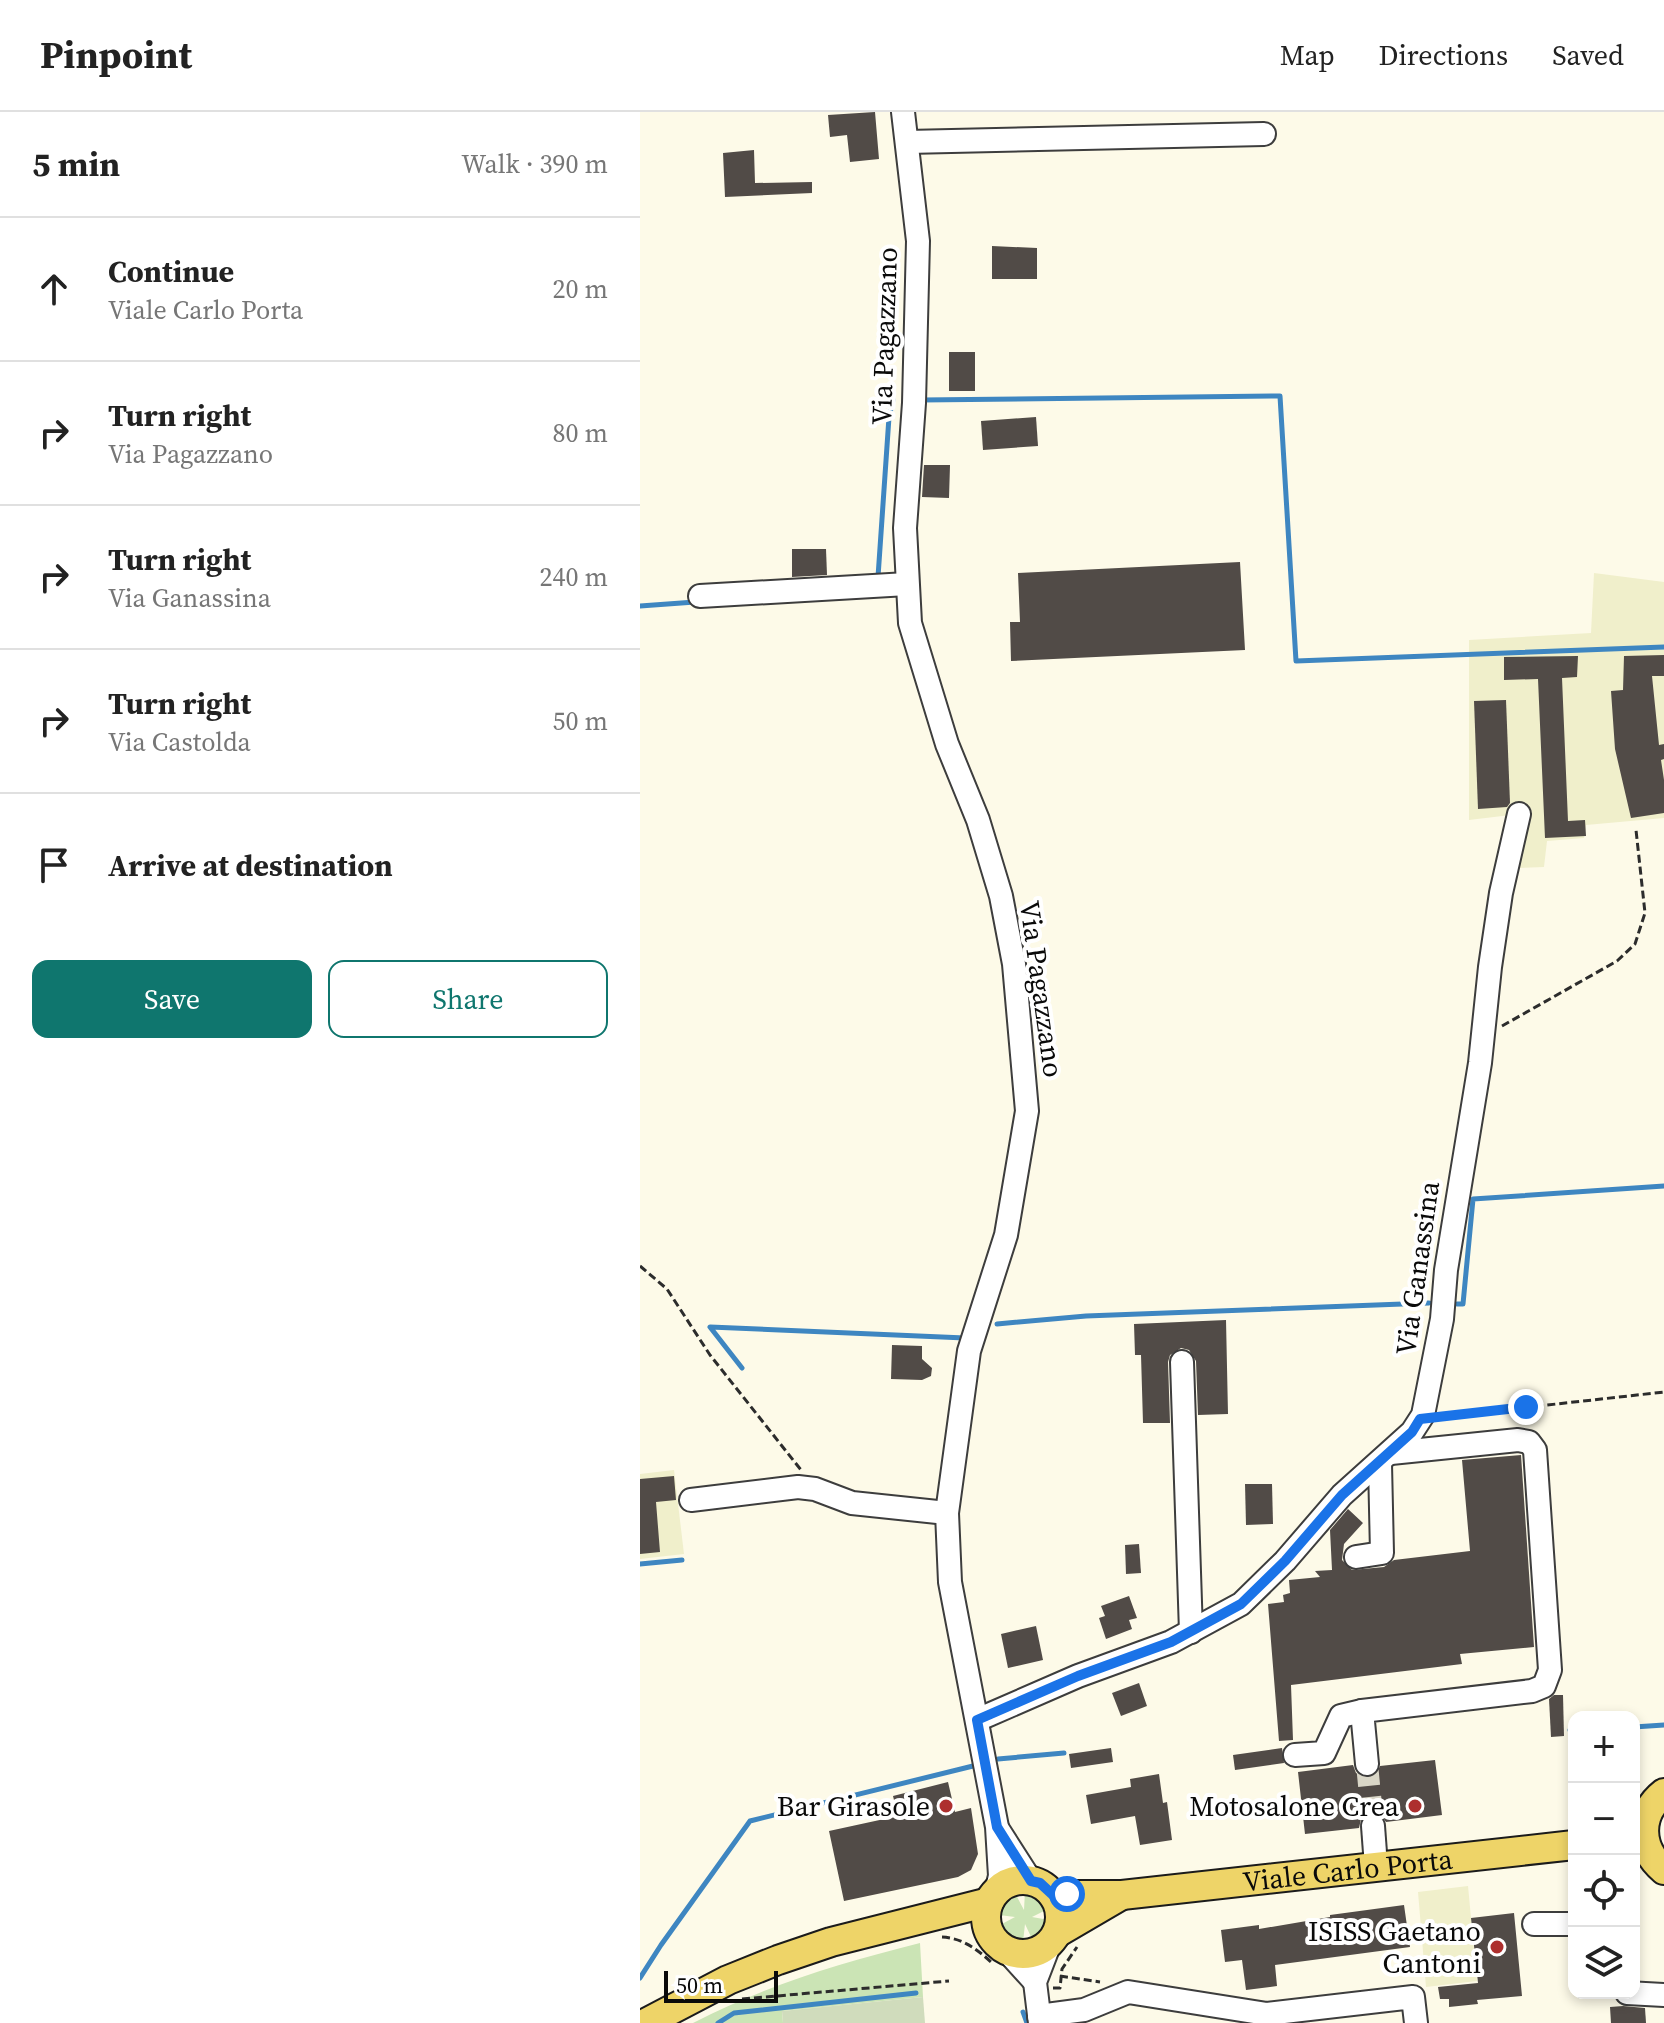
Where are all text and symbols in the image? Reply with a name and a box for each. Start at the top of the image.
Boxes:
text: Pinpoint [40,29,192,81]
text: Map [1280,36,1335,74]
text: Directions [1379,36,1508,74]
text: Saved [1552,36,1624,74]
text: 5 min [32,141,120,187]
text: Walk · 390 m [461,146,608,182]
street label: Via Pagazzano [862,246,906,426]
text: Continue [108,251,234,292]
icon: ahead [32,267,76,311]
text: 20 m [553,271,608,307]
text: Viale Carlo Porta [108,292,303,328]
text: Turn right [108,395,251,436]
icon: right [32,411,76,455]
text: 80 m [553,415,608,451]
text: Via Pagazzano [108,436,273,472]
text: Turn right [108,539,251,580]
icon: right [32,555,76,599]
text: 240 m [540,559,608,595]
text: Via Ganassina [108,580,271,616]
text: Turn right [108,683,251,724]
icon: right [32,699,76,743]
text: 50 m [553,703,608,739]
text: Via Castolda [108,724,251,760]
icon: arrive [32,843,76,887]
text: Arrive at destination [108,845,393,886]
street label: Via Pagazzano [1011,898,1073,1080]
button: Save [32,960,312,1038]
button: Share [328,960,608,1038]
street label: Via Ganassina [1386,1178,1448,1358]
route end [1508,1389,1544,1425]
map controls [1568,1711,1640,1999]
button: + [1568,1711,1640,1783]
button: − [1568,1783,1640,1855]
place label: Bar Girasole [777,1787,930,1825]
place label: Motosalone Crea [1189,1787,1400,1825]
marker: Bar Girasole [937,1797,955,1815]
marker: Motosalone Crea [1406,1797,1424,1815]
street label: Viale Carlo Porta [1241,1840,1455,1901]
button: locate [1568,1855,1640,1927]
route start [1049,1876,1085,1912]
place label: ISISS Gaetano Cantoni [1308,1912,1481,1982]
button: layers [1568,1927,1640,1999]
marker: ISISS Gaetano Cantoni [1488,1938,1506,1956]
scale bar [664,1967,778,2003]
text: 50 m [676,1970,723,2000]

